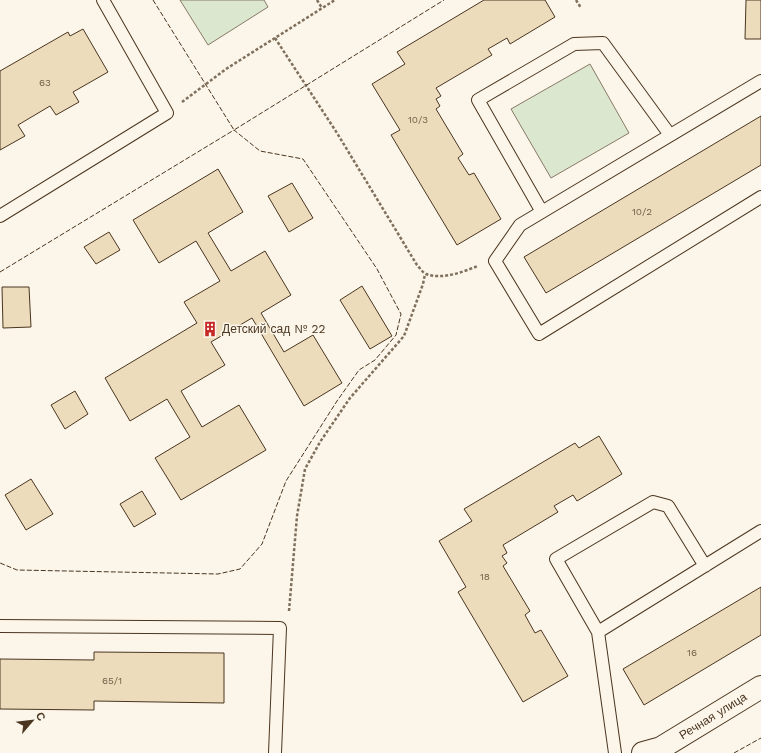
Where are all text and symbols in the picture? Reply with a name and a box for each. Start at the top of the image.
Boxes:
house number: 63 [39,77,51,88]
house number: 10/3 [408,114,428,125]
house number: 10/2 [632,206,652,217]
building icon: Детский сад № 22 [201,320,219,338]
place label: Детский сад № 22 [222,322,326,336]
house number: 18 [480,571,490,582]
house number: 16 [687,647,697,658]
house number: 65/1 [102,675,122,686]
street label: Речная улица [677,690,750,742]
north arrow [12,701,52,741]
text: С [33,710,48,723]

